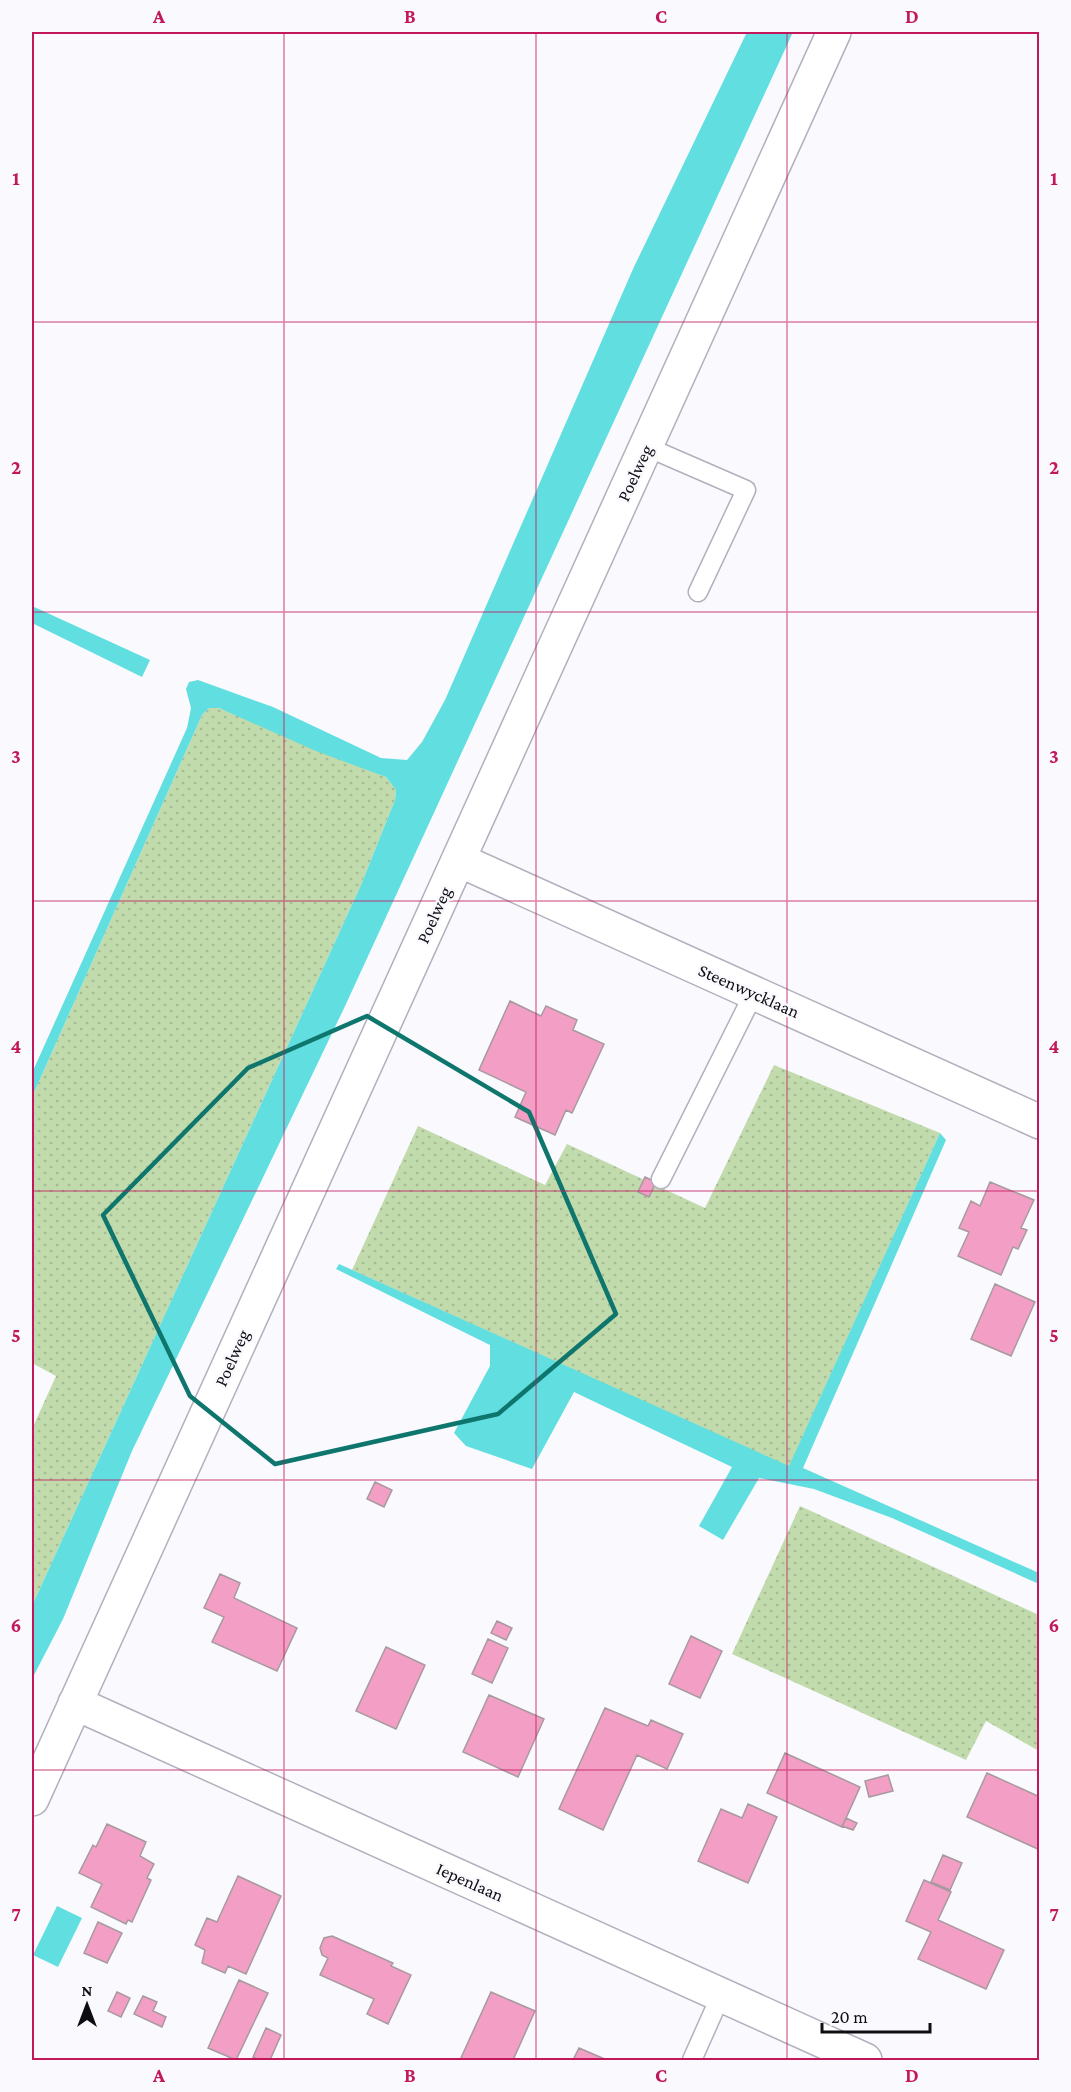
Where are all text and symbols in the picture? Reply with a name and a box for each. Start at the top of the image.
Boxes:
text: A [152,5,166,27]
text: B [404,5,416,27]
text: C [655,5,667,27]
text: D [905,5,919,27]
text: 1 [12,167,20,189]
text: 1 [1050,167,1058,189]
street label: Poelweg [613,441,657,504]
text: 2 [11,456,21,478]
text: 2 [1049,456,1059,478]
text: 3 [11,745,21,767]
text: 3 [1049,745,1059,767]
street label: Poelweg [413,883,455,946]
street label: Steenwycklaan [695,960,803,1022]
text: 4 [11,1035,22,1057]
text: 4 [1049,1035,1060,1057]
text: 5 [11,1324,21,1346]
text: 5 [1049,1324,1059,1346]
street label: Poelweg [211,1326,253,1389]
text: 6 [11,1614,21,1636]
text: 6 [1049,1614,1059,1636]
street label: Iepenlaan [433,1858,507,1906]
text: 7 [11,1903,21,1925]
text: 7 [1049,1903,1059,1925]
north arrow [57,1975,117,2035]
text: N [82,1982,93,1999]
scale bar [822,1996,930,2034]
text: 20 m [831,2007,868,2027]
text: A [152,2064,166,2086]
text: B [404,2064,416,2086]
text: C [655,2064,667,2086]
text: D [905,2064,919,2086]

